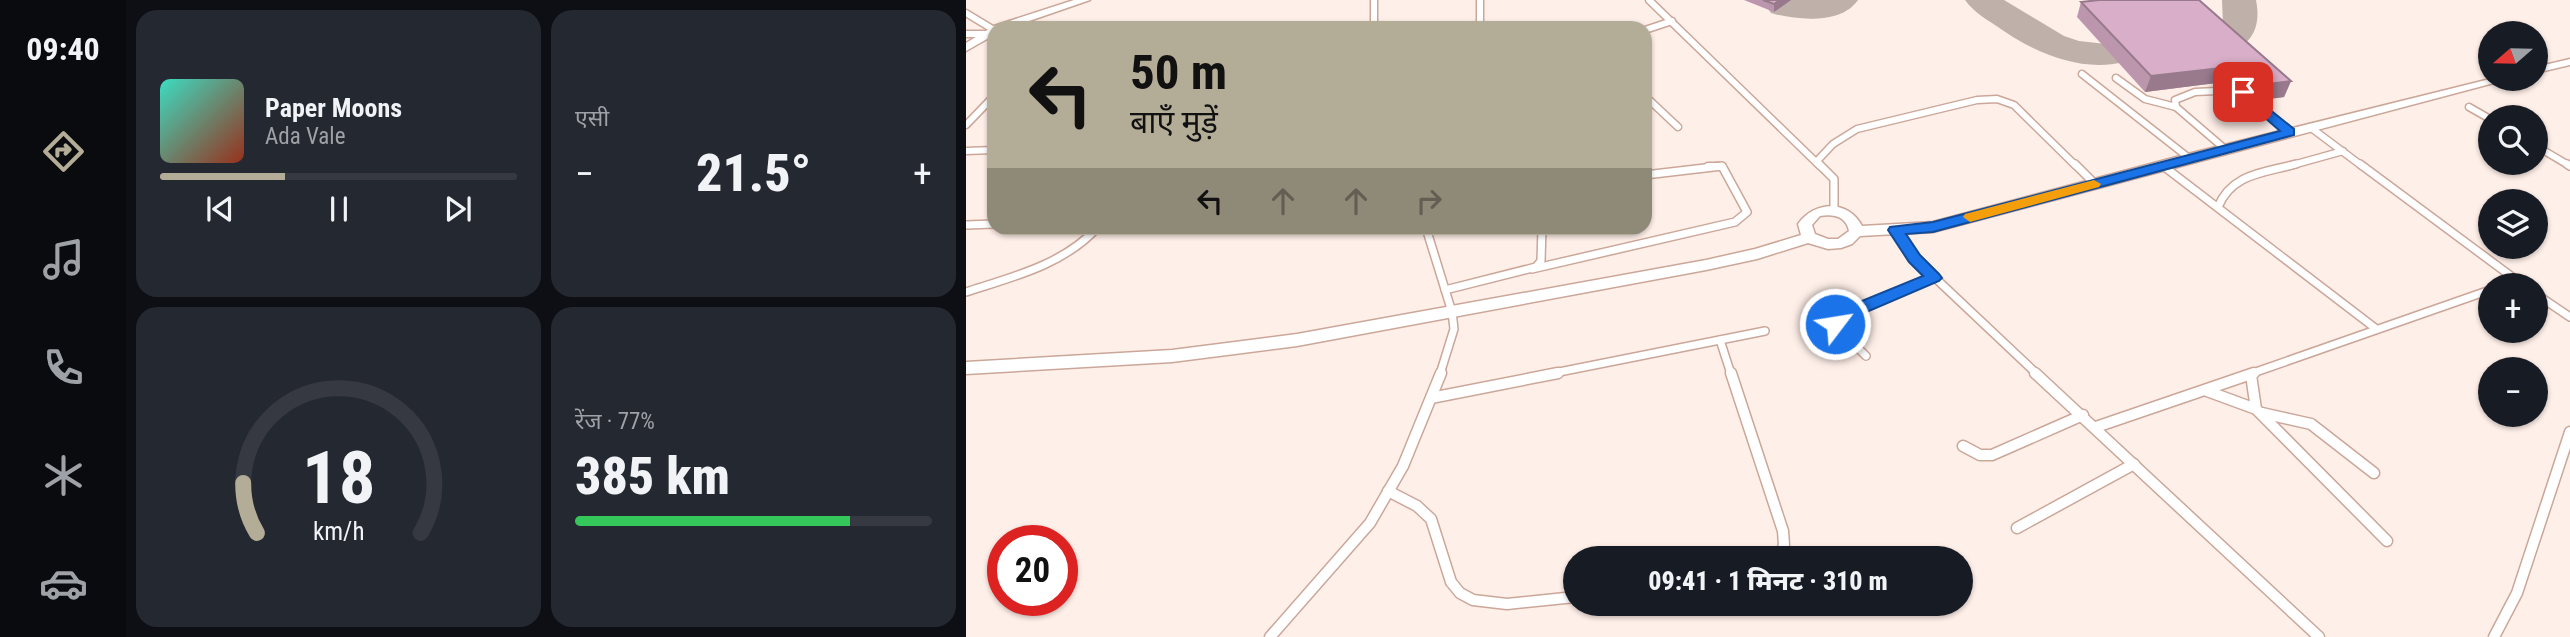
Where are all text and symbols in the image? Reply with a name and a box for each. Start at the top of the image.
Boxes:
north arrow [2478,21,2548,91]
map controls [2478,21,2548,427]
text: 09:40 [26,30,100,68]
text: 50 m [1130,44,1227,101]
icon: left [1015,49,1106,140]
pin [2213,62,2273,122]
icon: arrive [2224,73,2262,111]
text: Paper Moons [265,93,402,123]
text: बाएँ मुड़ें [1130,103,1218,141]
text: एसी [575,105,609,132]
button: search [2478,105,2548,175]
text: Ada Vale [265,123,345,150]
icon: directions [39,127,88,176]
text: 21.5° [696,143,811,204]
text: − [575,152,594,196]
text: + [913,152,932,196]
icon: left [1191,182,1229,220]
icon: ahead [1264,182,1302,220]
icon: ahead [1337,182,1375,220]
icon: right [1410,182,1448,220]
button: layers [2478,189,2548,259]
icon: previous [201,190,239,228]
icon: pause [320,190,358,228]
icon: next [439,190,477,228]
icon: music [39,235,88,284]
button: + [2478,273,2548,343]
position arrow [1798,287,1872,361]
icon: phone [39,343,88,392]
button: − [2478,357,2548,427]
text: रेंज · 77% [575,408,655,435]
text: 18 [302,435,375,521]
text: 385 km [575,446,730,507]
icon: climate [39,451,88,500]
text: km/h [313,517,364,546]
speed limit sign: 20 [987,525,1078,616]
icon: car [39,559,88,608]
text: 09:41 · 1 मिनट · 310 m [1648,566,1888,596]

